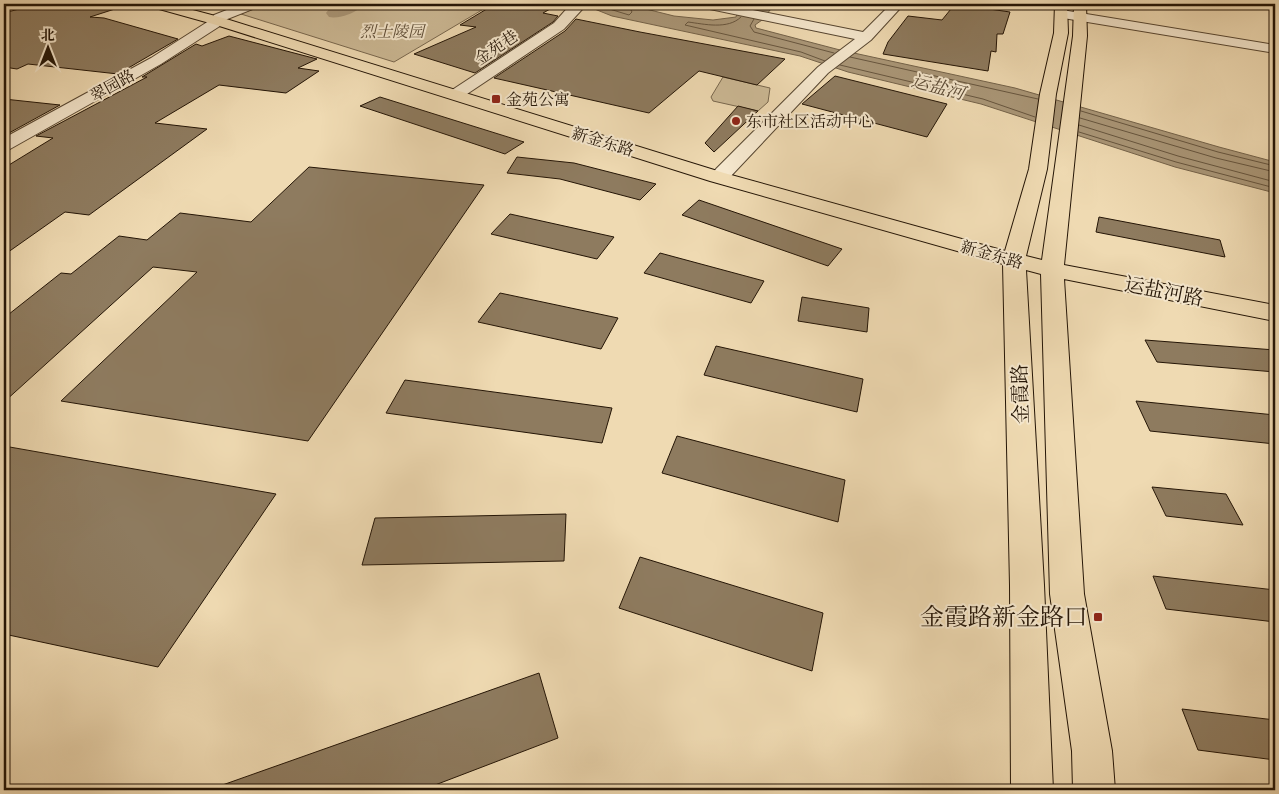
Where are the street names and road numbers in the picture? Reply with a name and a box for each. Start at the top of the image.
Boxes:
street label: 金苑巷 [471,26,522,70]
street label: 翠园路 [87,65,138,106]
street label: 新金东路 [569,123,636,161]
street label: 新金东路 [958,237,1025,273]
street label: 运盐河路 [1122,273,1205,312]
street label: 金霞路 [1008,364,1035,424]

